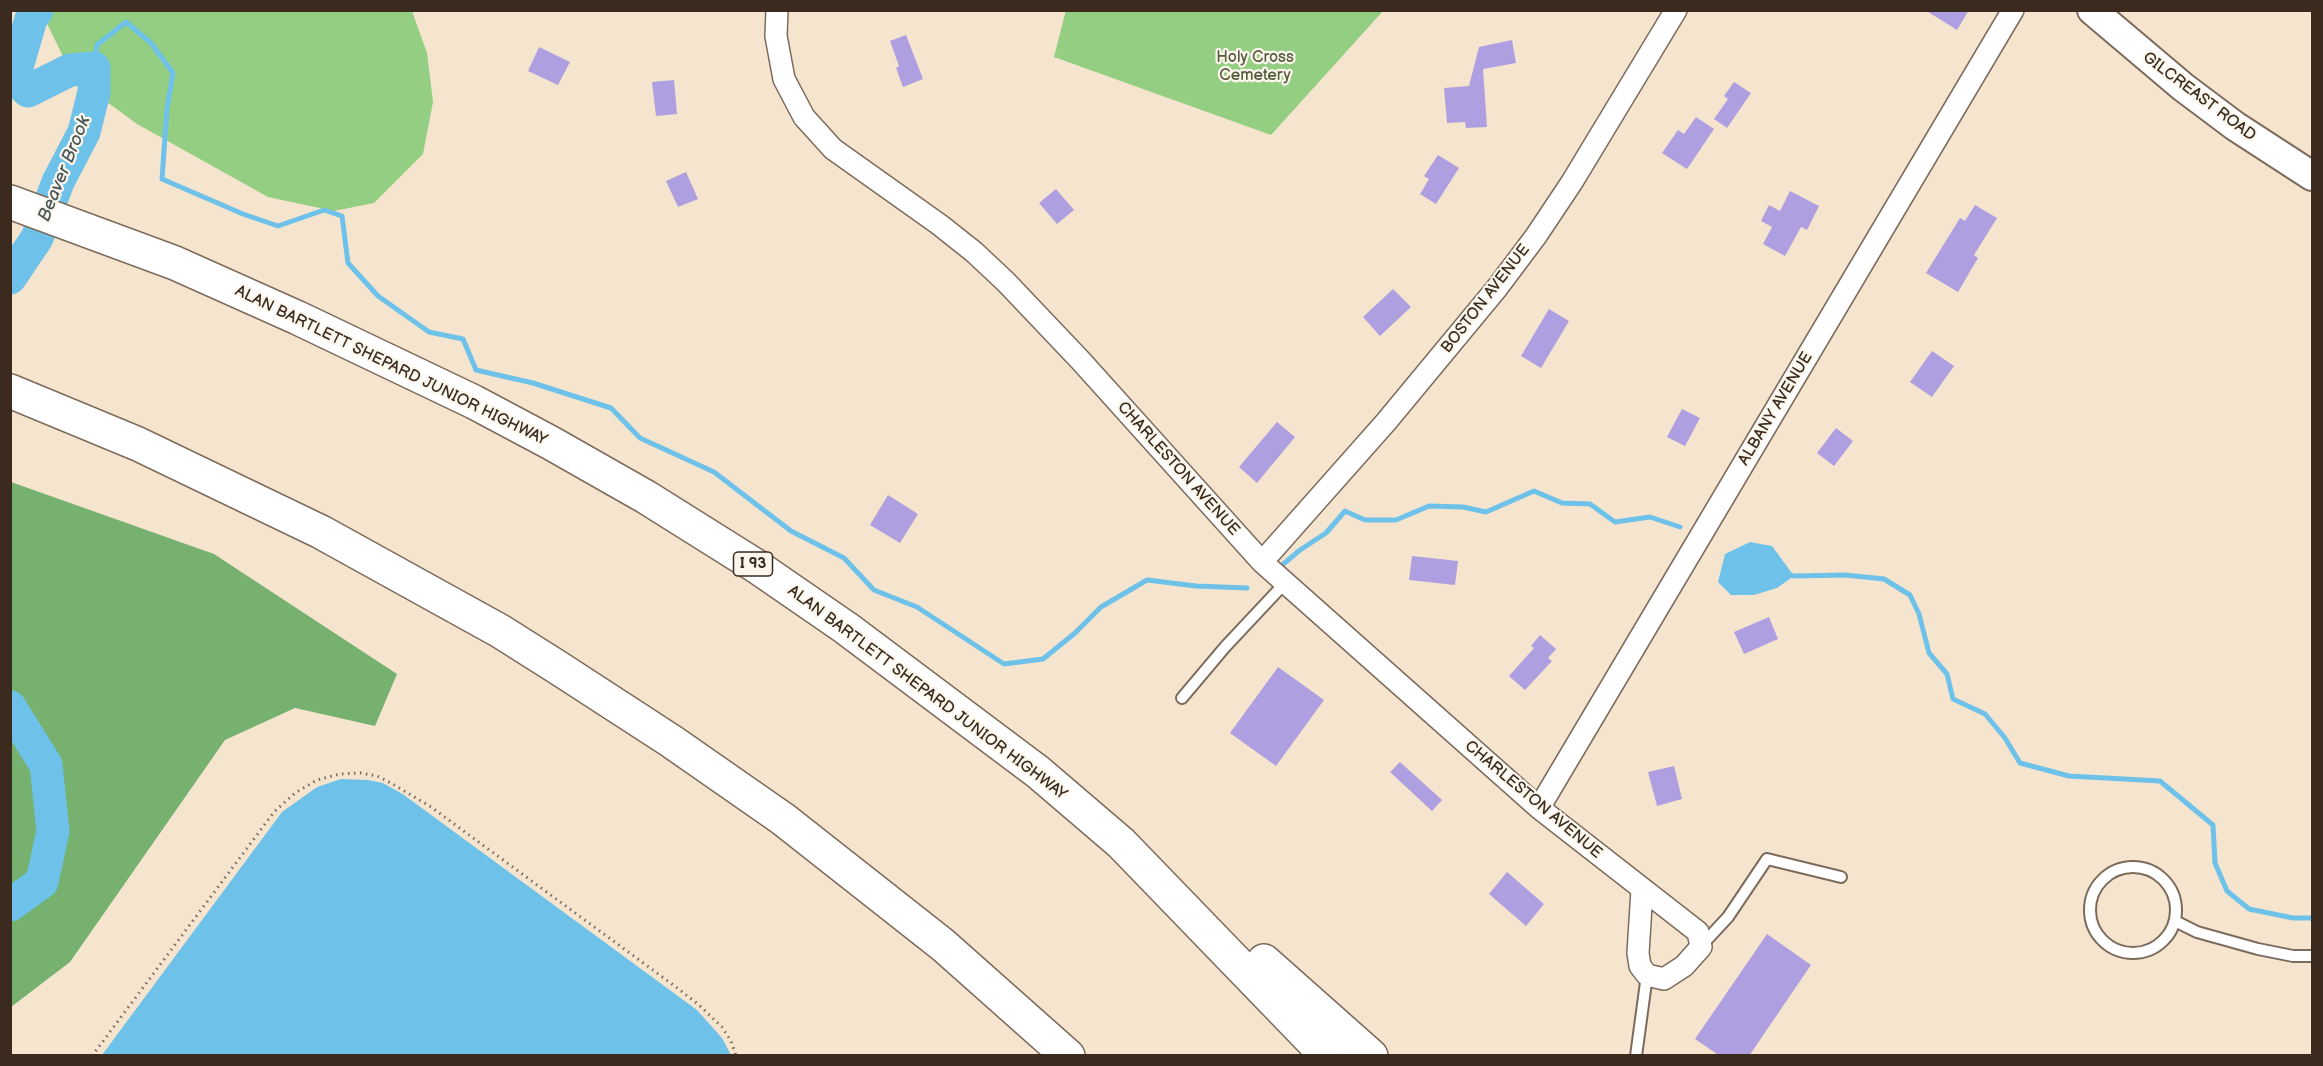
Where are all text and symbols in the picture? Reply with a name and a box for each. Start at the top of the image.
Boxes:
park label: Holy Cross Cemetery [1216,48,1294,86]
street label: GILCREAST ROAD [2139,48,2259,146]
water label: Beaver Brook [34,113,96,225]
street label: BOSTON AVENUE [1438,241,1534,357]
street label: ALAN BARTLETT SHEPARD JUNIOR HIGHWAY [232,282,550,450]
street label: ALBANY AVENUE [1735,349,1817,469]
street label: CHARLESTON AVENUE [1113,398,1243,540]
road number: I 93 [734,552,772,576]
street label: ALAN BARTLETT SHEPARD JUNIOR HIGHWAY [784,582,1070,804]
street label: CHARLESTON AVENUE [1460,737,1606,863]

